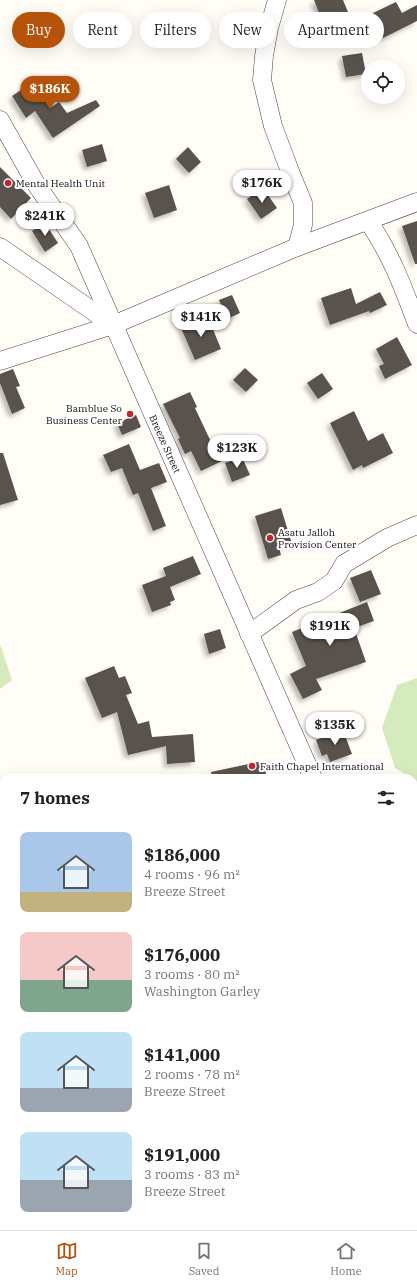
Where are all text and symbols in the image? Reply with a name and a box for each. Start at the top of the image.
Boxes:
chip: Buy [12,12,65,48]
chip: Rent [73,12,132,48]
chip: Filters [140,12,211,48]
chip: New [219,12,276,48]
chip: Apartment [284,12,384,48]
map controls [361,60,405,104]
button: locate [361,60,405,104]
pin: $186K [22,76,78,110]
text: $186K [29,80,71,97]
pin: $176K [234,170,290,204]
text: $176K [241,174,283,191]
place label: Mental Health Unit [16,177,106,190]
marker: Mental Health Unit [3,178,13,188]
pin: $241K [17,203,73,237]
text: $241K [24,207,66,224]
pin: $141K [173,304,229,338]
text: $141K [180,308,222,325]
place label: Bamblue So Business Center [46,402,123,427]
marker: Bamblue So Business Center [125,409,135,419]
street label: Breeze Street [146,413,184,476]
pin: $123K [209,435,265,469]
text: $123K [216,439,258,456]
place label: Asatu Jalloh Provision Center [278,526,357,551]
marker: Asatu Jalloh Provision Center [265,533,275,543]
pin: $191K [302,613,358,647]
text: $191K [309,617,351,634]
pin: $135K [307,712,363,746]
text: $135K [314,716,356,733]
place label: Faith Chapel International [260,760,384,773]
marker: Faith Chapel International [247,761,257,771]
text: 7 homes [20,787,90,809]
icon: filters [375,787,397,809]
text: $186,000 [144,844,220,866]
icon: home [52,848,100,896]
text: 4 rooms · 96 m² [144,866,240,883]
text: Breeze Street [144,883,225,900]
text: $176,000 [144,944,220,966]
icon: home [52,948,100,996]
text: 3 rooms · 80 m² [144,966,240,983]
text: Washington Garley [144,983,260,1000]
text: $141,000 [144,1044,220,1066]
icon: home [52,1048,100,1096]
text: 2 rooms · 78 m² [144,1066,240,1083]
text: Breeze Street [144,1083,225,1100]
text: $191,000 [144,1144,220,1166]
icon: home [52,1148,100,1196]
text: 3 rooms · 83 m² [144,1166,240,1183]
text: Breeze Street [144,1183,225,1200]
tab: Map [55,1240,78,1278]
tab: Saved [189,1240,219,1278]
tab: Home [330,1240,362,1278]

